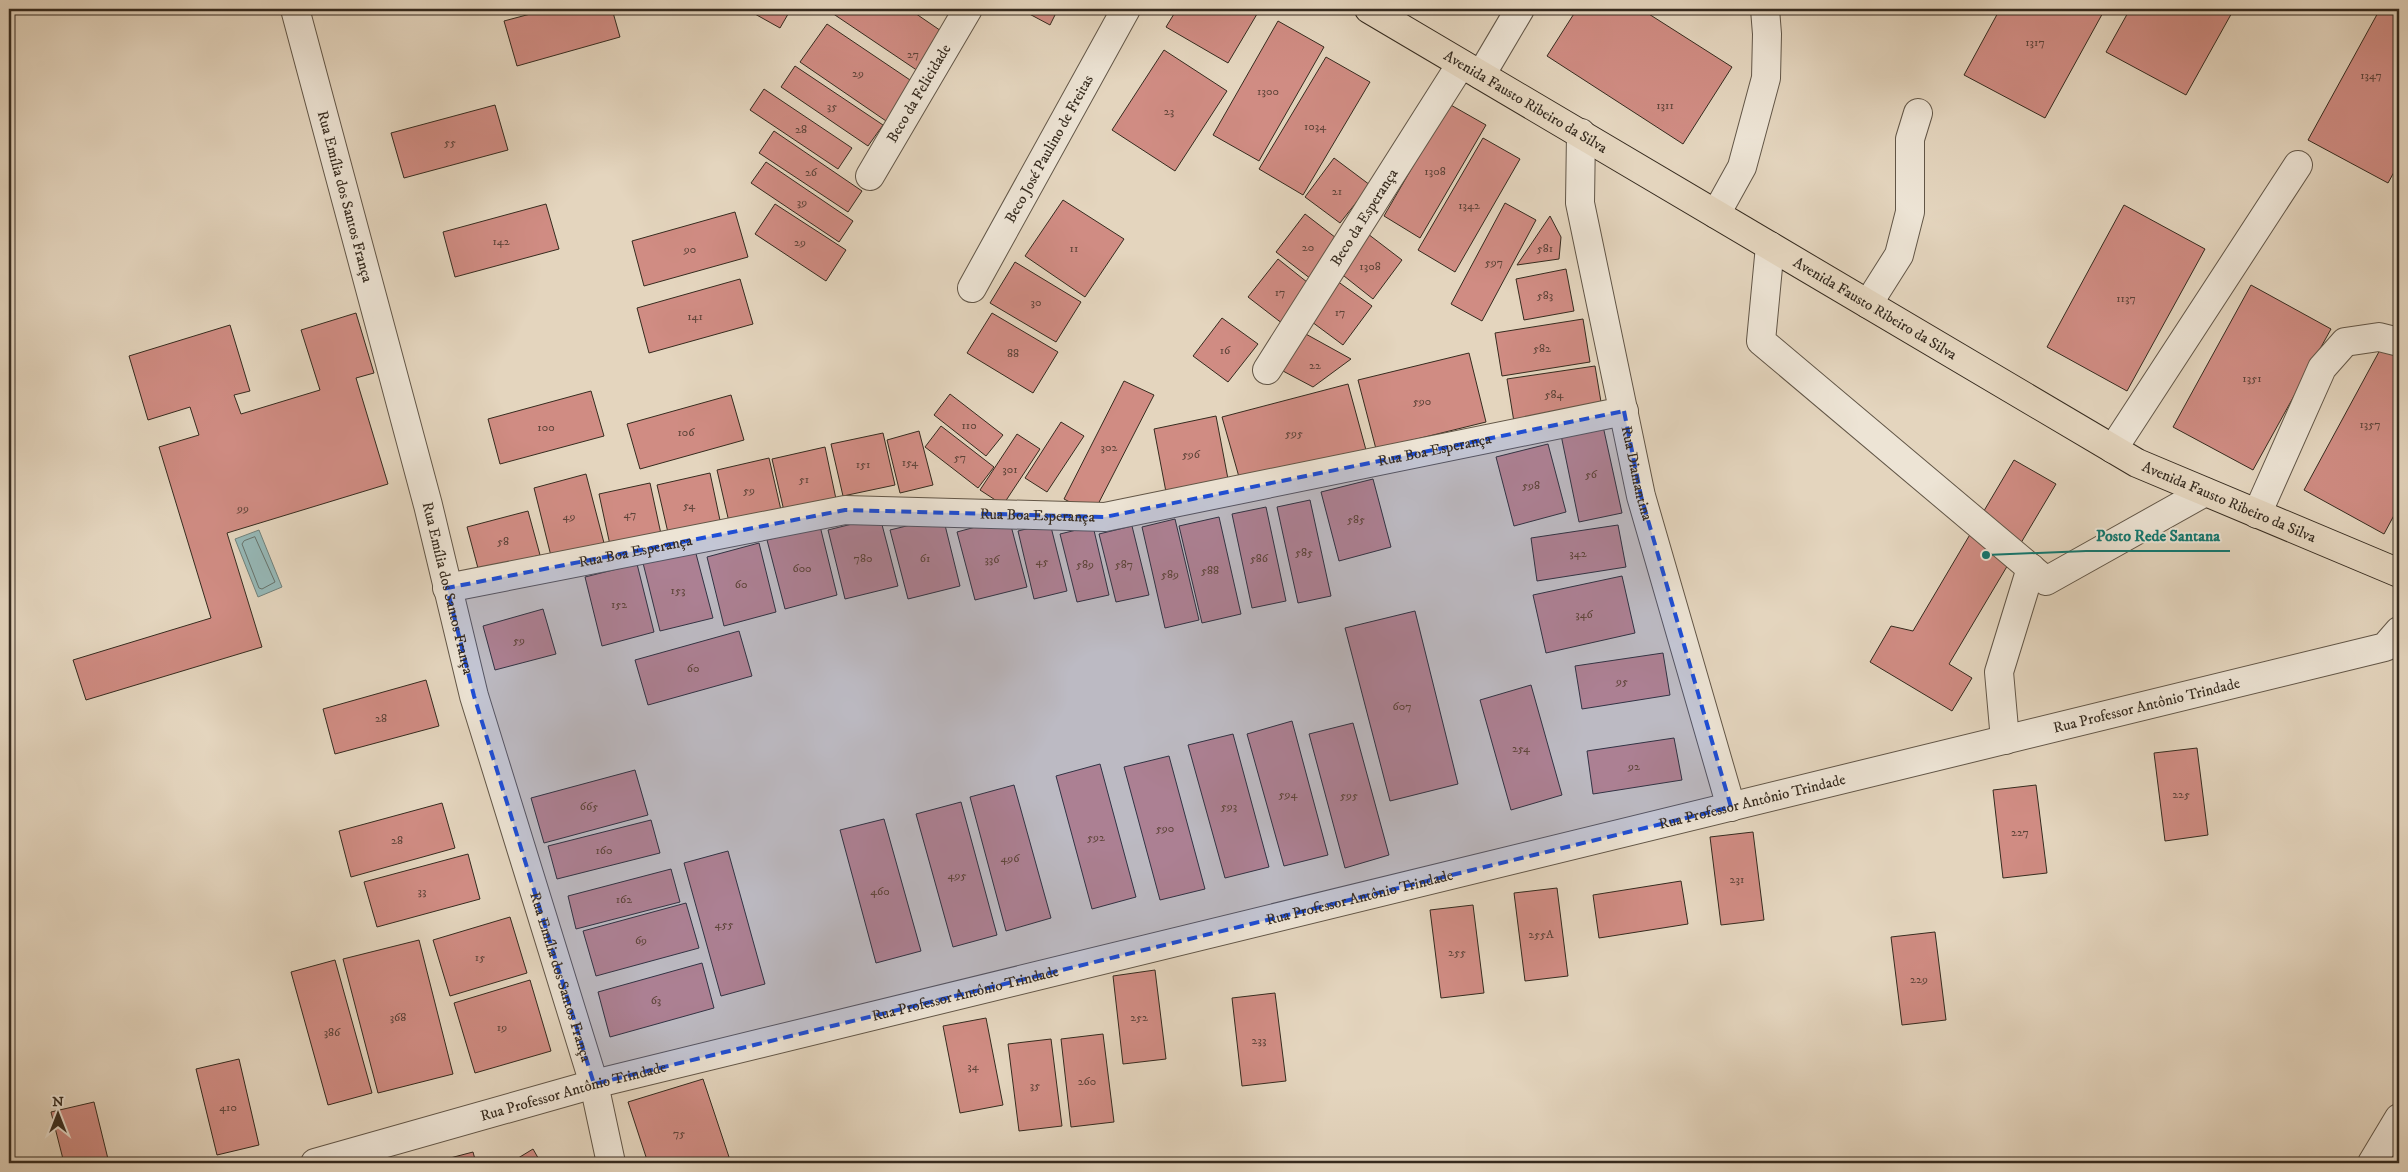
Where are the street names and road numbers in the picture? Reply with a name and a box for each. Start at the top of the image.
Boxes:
street label: Beco da Felicidade [883,41,955,146]
street label: Avenida Fausto Ribeiro da Silva [1440,46,1611,158]
street label: Beco José Paulino de Freitas [1001,72,1098,226]
street label: Rua Emília dos Santos França [313,109,377,285]
street label: Beco da Esperança [1326,165,1403,270]
street label: Avenida Fausto Ribeiro da Silva [1790,253,1961,365]
street label: Rua Diamantina [1617,424,1657,523]
street label: Rua Boa Esperança [1376,429,1494,471]
street label: Avenida Fausto Ribeiro da Silva [2139,457,2319,547]
street label: Rua Emília dos Santos França [418,500,478,677]
street label: Rua Boa Esperança [980,505,1096,527]
street label: Rua Boa Esperança [577,531,694,572]
street label: Rua Professor Antônio Trindade [2051,674,2242,738]
street label: Rua Professor Antônio Trindade [1657,770,1848,834]
street label: Rua Professor Antônio Trindade [1264,866,1455,930]
street label: Rua Emília dos Santos França [525,890,596,1065]
street label: Rua Professor Antônio Trindade [870,962,1061,1026]
street label: Rua Professor Antônio Trindade [478,1058,668,1126]

